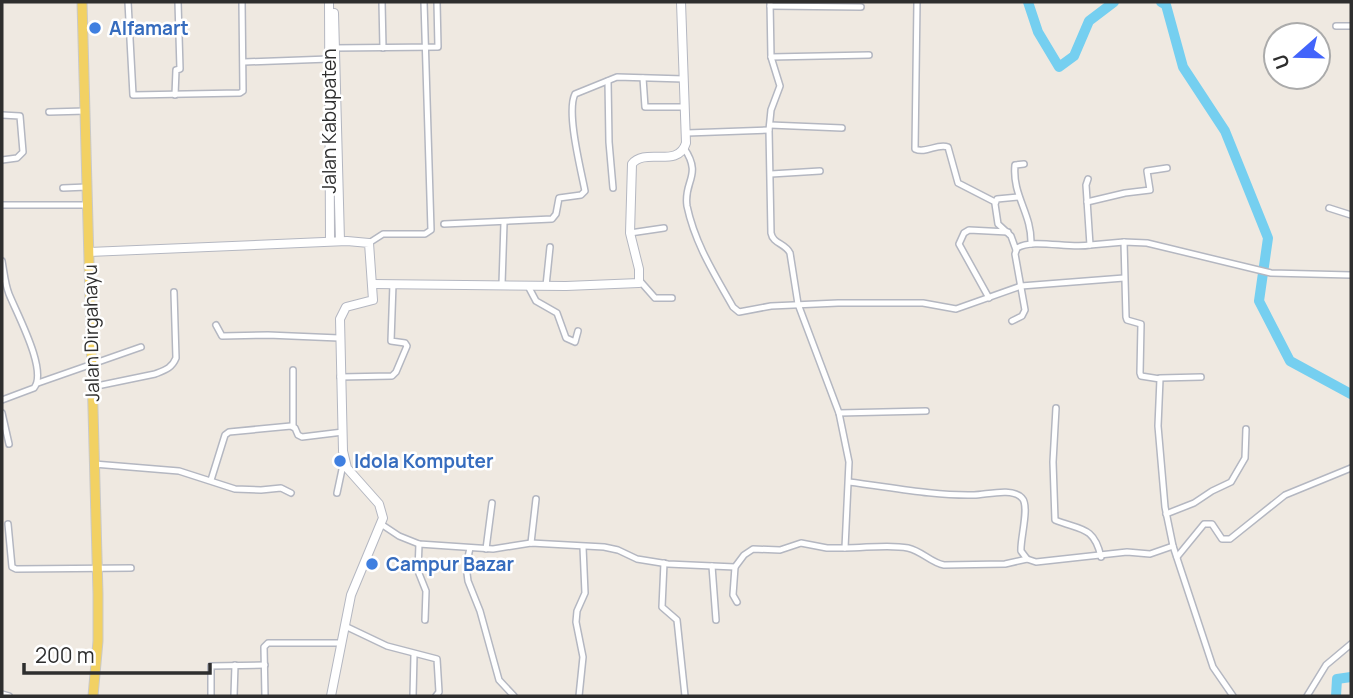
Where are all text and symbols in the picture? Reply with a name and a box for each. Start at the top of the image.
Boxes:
place label: Alfamart [109,15,189,41]
marker: Alfamart [87,20,103,36]
north arrow [1262,21,1332,91]
street label: Jalan Kabupaten [316,49,342,193]
text: U [1266,51,1296,73]
street label: Jalan Dirgahayu [77,264,105,402]
place label: Idola Komputer [354,448,494,474]
marker: Idola Komputer [332,453,348,469]
place label: Campur Bazar [386,551,514,577]
marker: Campur Bazar [364,556,380,572]
scale bar [24,632,210,676]
text: 200 m [35,641,95,669]

